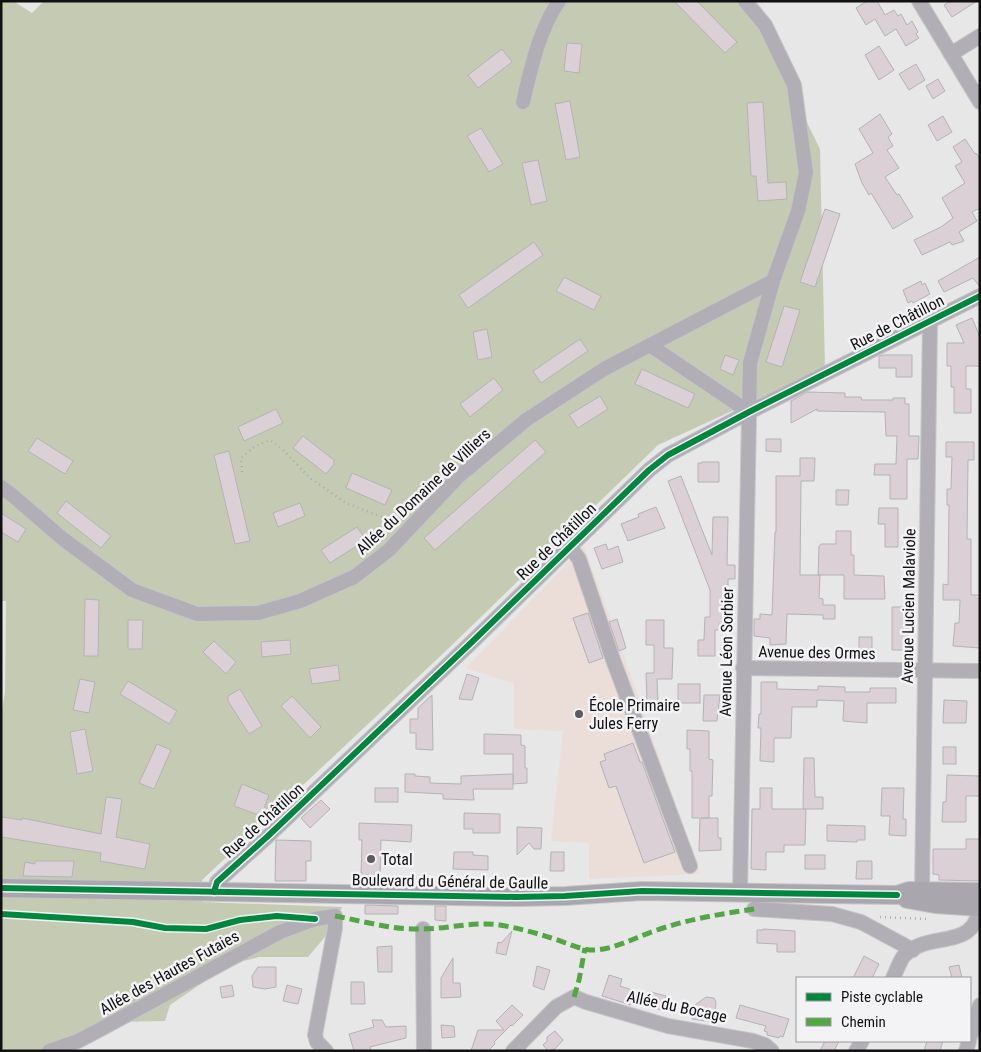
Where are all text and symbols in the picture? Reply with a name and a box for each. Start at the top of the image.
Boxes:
street label: Rue de Châtillon [847,291,947,354]
street label: Allée du Domaine de Villiers [352,424,494,558]
street label: Rue de Châtillon [513,499,600,584]
street label: Avenue Lucien Malaviole [898,528,919,684]
street label: Avenue Léon Sorbier [716,587,737,717]
street label: Avenue des Ormes [758,642,876,663]
place label: École Primaire Jules Ferry [589,696,680,733]
marker: École Primaire Jules Ferry [573,708,585,720]
street label: Rue de Châtillon [219,779,308,862]
place label: Total [381,850,413,869]
marker: Total [365,853,377,865]
street label: Boulevard du Général de Gaulle [352,870,548,893]
street label: Allée des Hautes Futaies [96,926,242,1019]
legend [796,977,971,1042]
street label: Allée du Bocage [625,987,729,1026]
text: Piste cyclable [841,988,923,1006]
text: Chemin [841,1013,886,1031]

